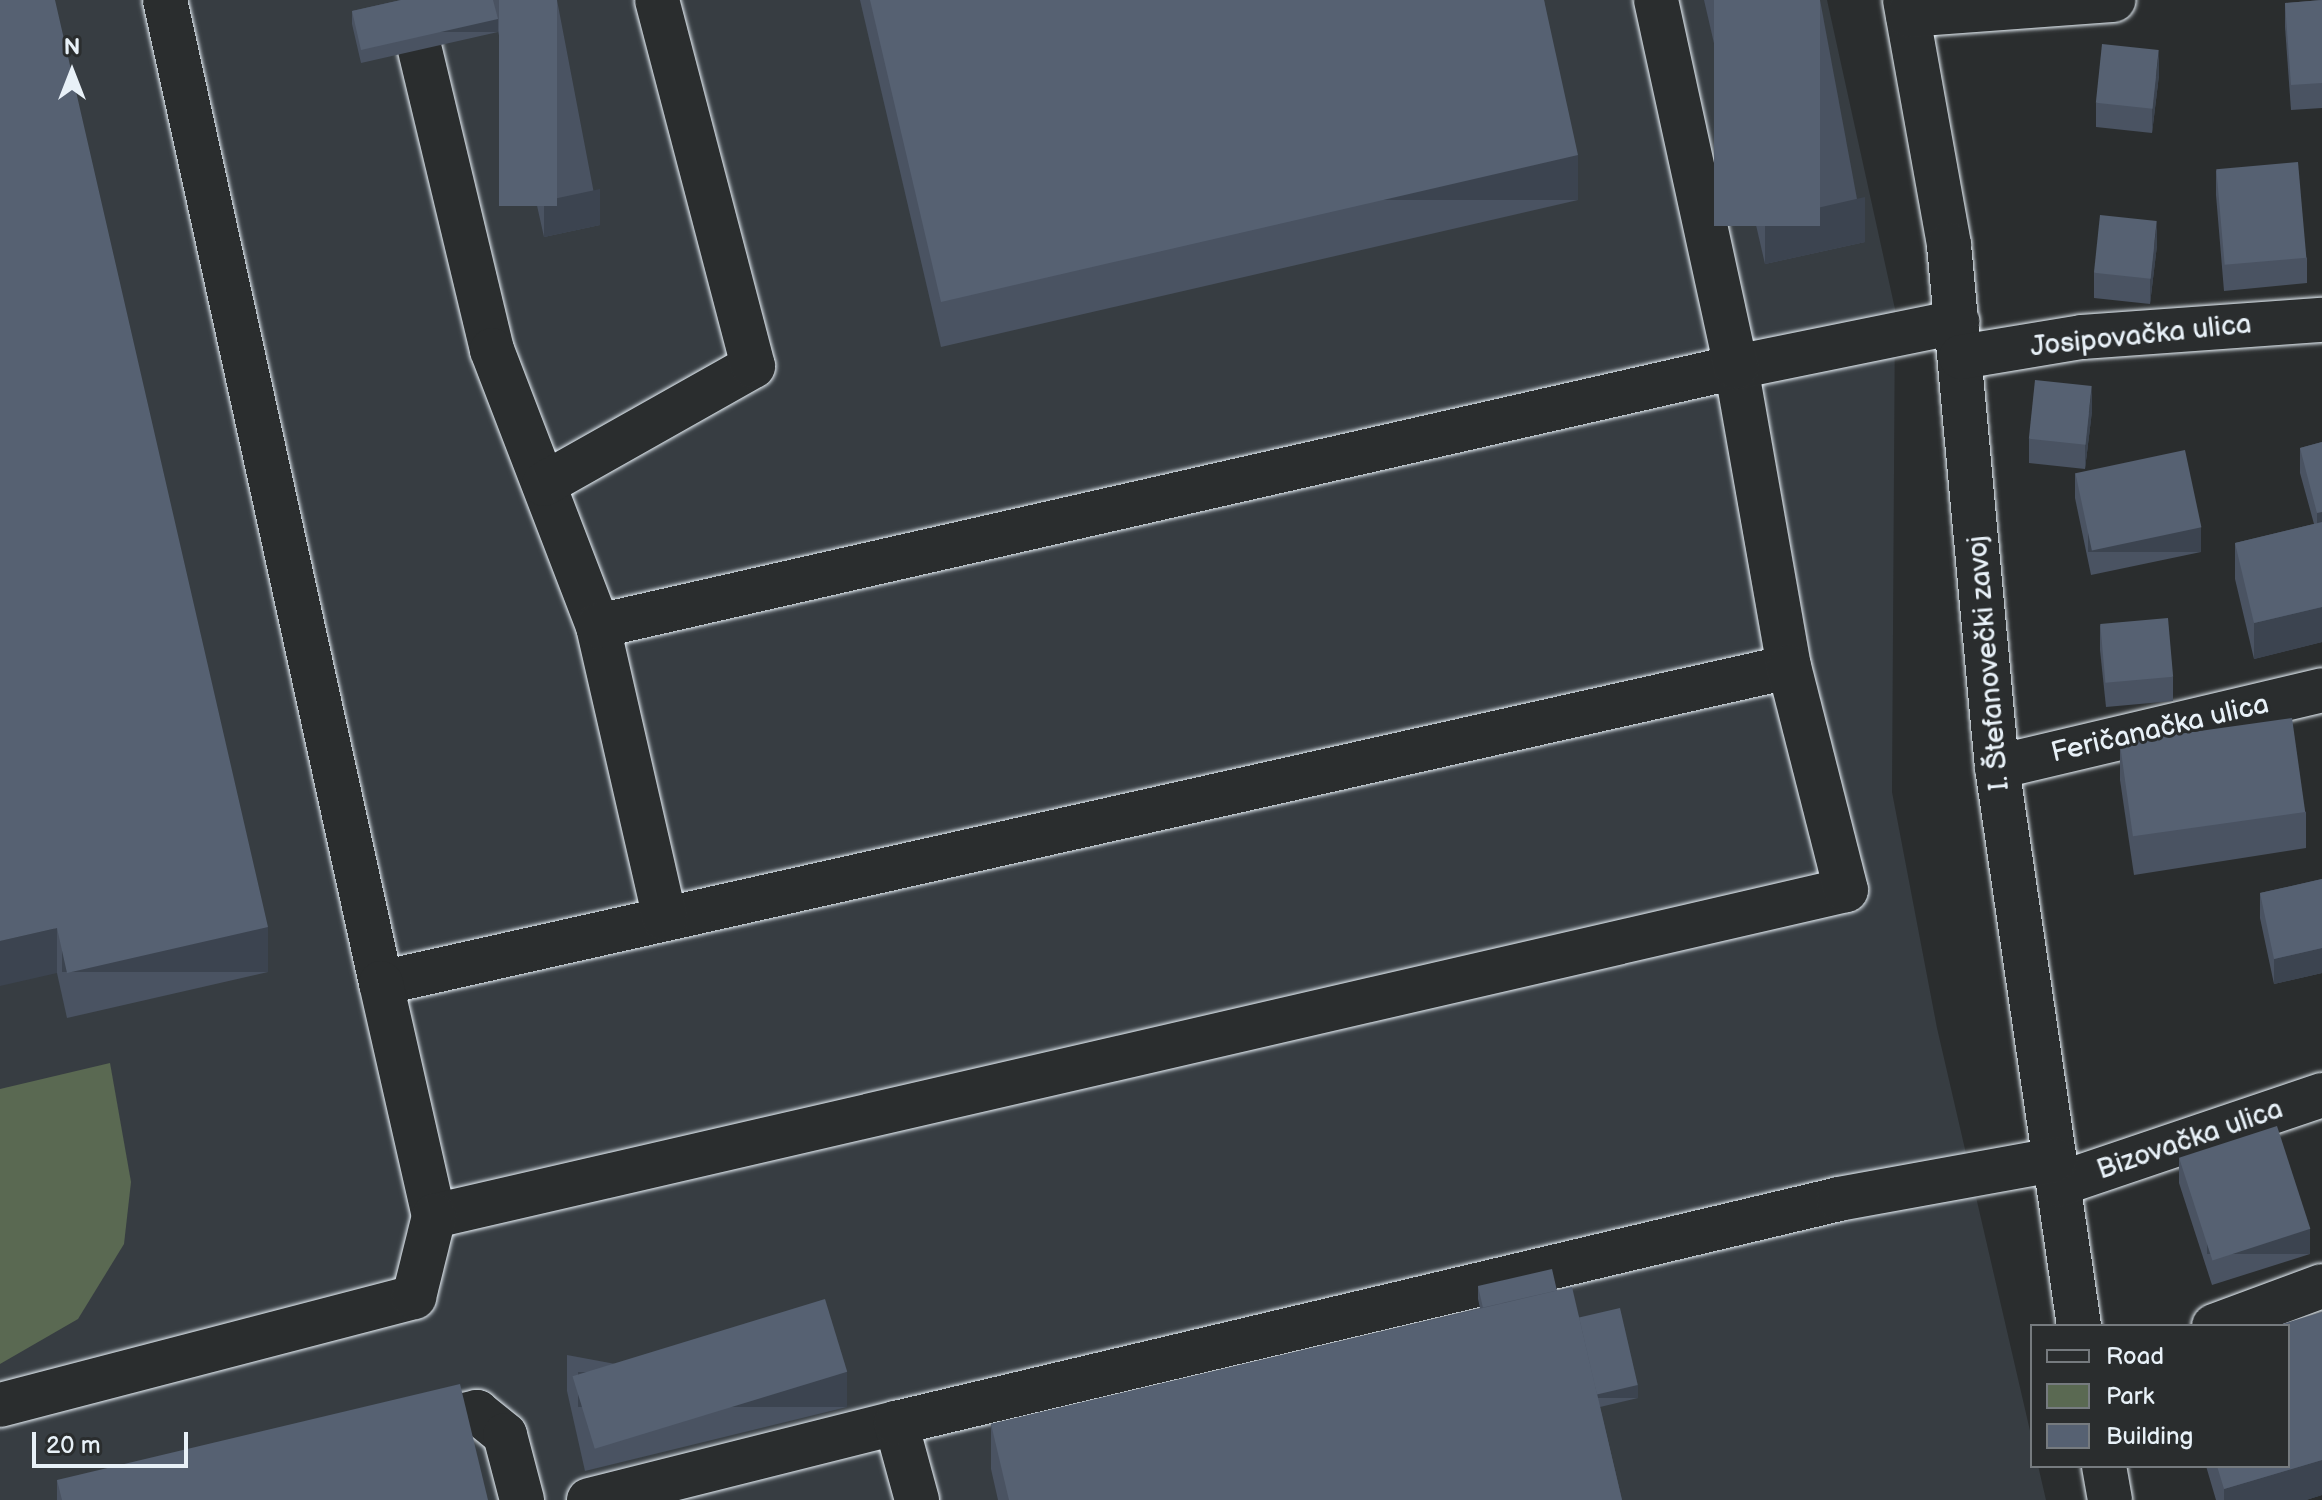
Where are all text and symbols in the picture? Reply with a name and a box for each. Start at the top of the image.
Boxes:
north arrow [32,32,112,112]
text: N [64,34,80,61]
street label: Josipovačka ulica [2029,308,2253,364]
street label: I. Štefanovečki zavoj [1961,534,2017,792]
street label: Feričanačka ulica [2048,688,2272,770]
street label: Bizovačka ulica [2093,1092,2287,1188]
legend [2030,1324,2290,1468]
text: Road [2106,1342,2164,1371]
text: Park [2106,1382,2154,1411]
scale bar [36,1416,192,1466]
text: Building [2106,1422,2193,1451]
text: 20 m [46,1431,101,1460]

